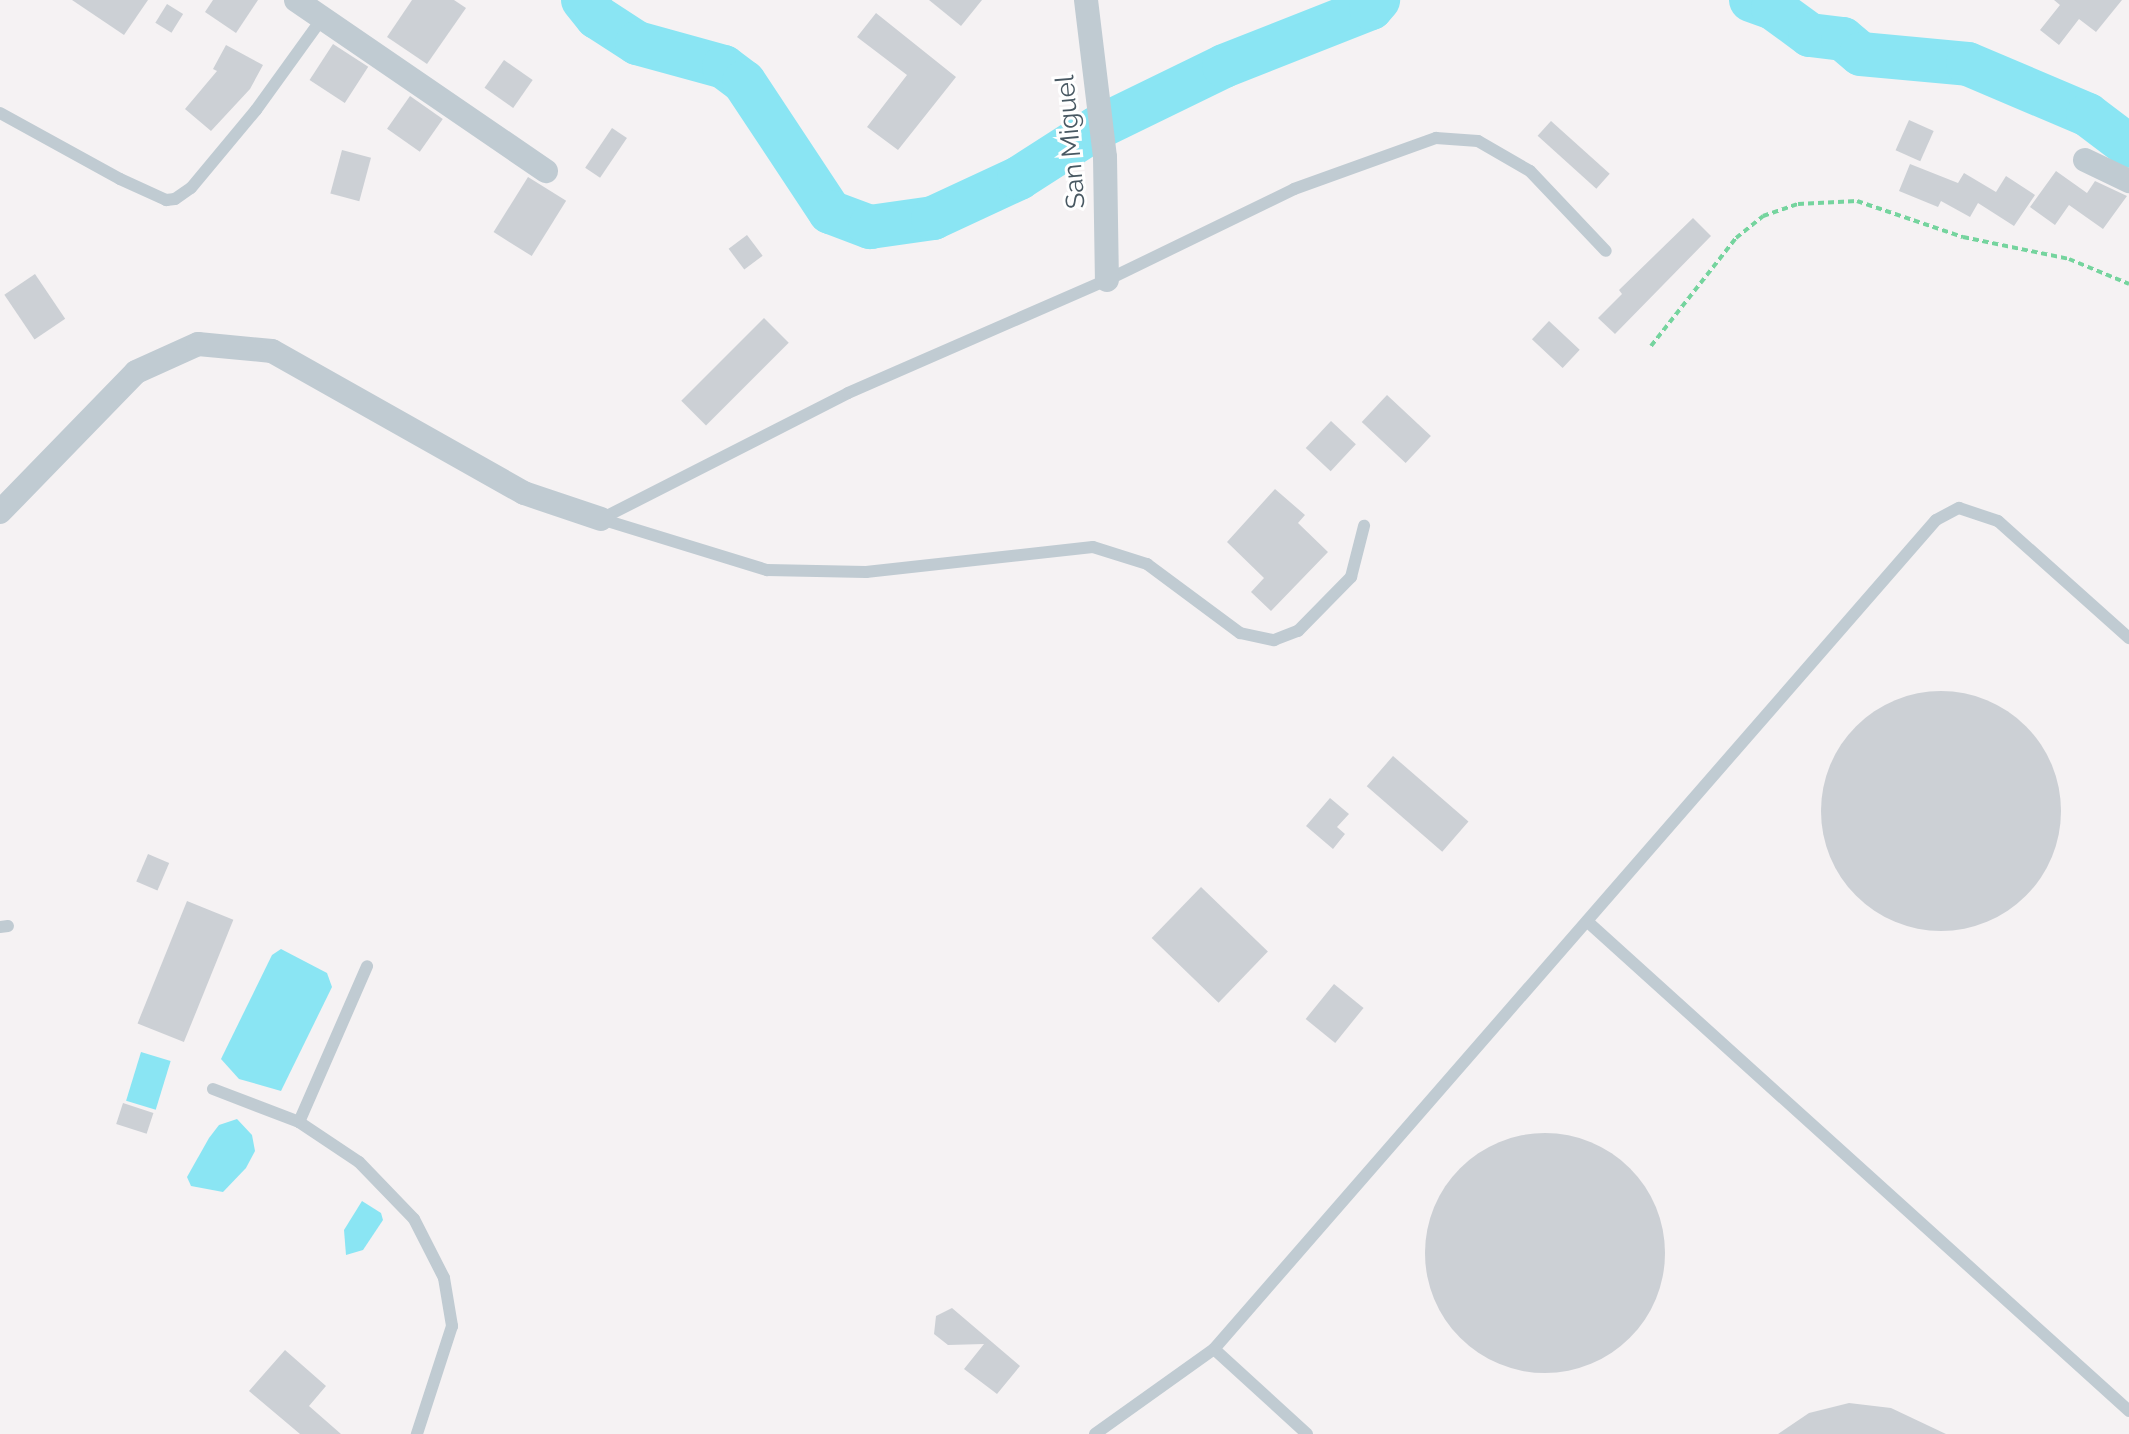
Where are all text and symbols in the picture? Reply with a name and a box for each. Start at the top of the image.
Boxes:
street label: San Miguel [1050,74,1092,210]

